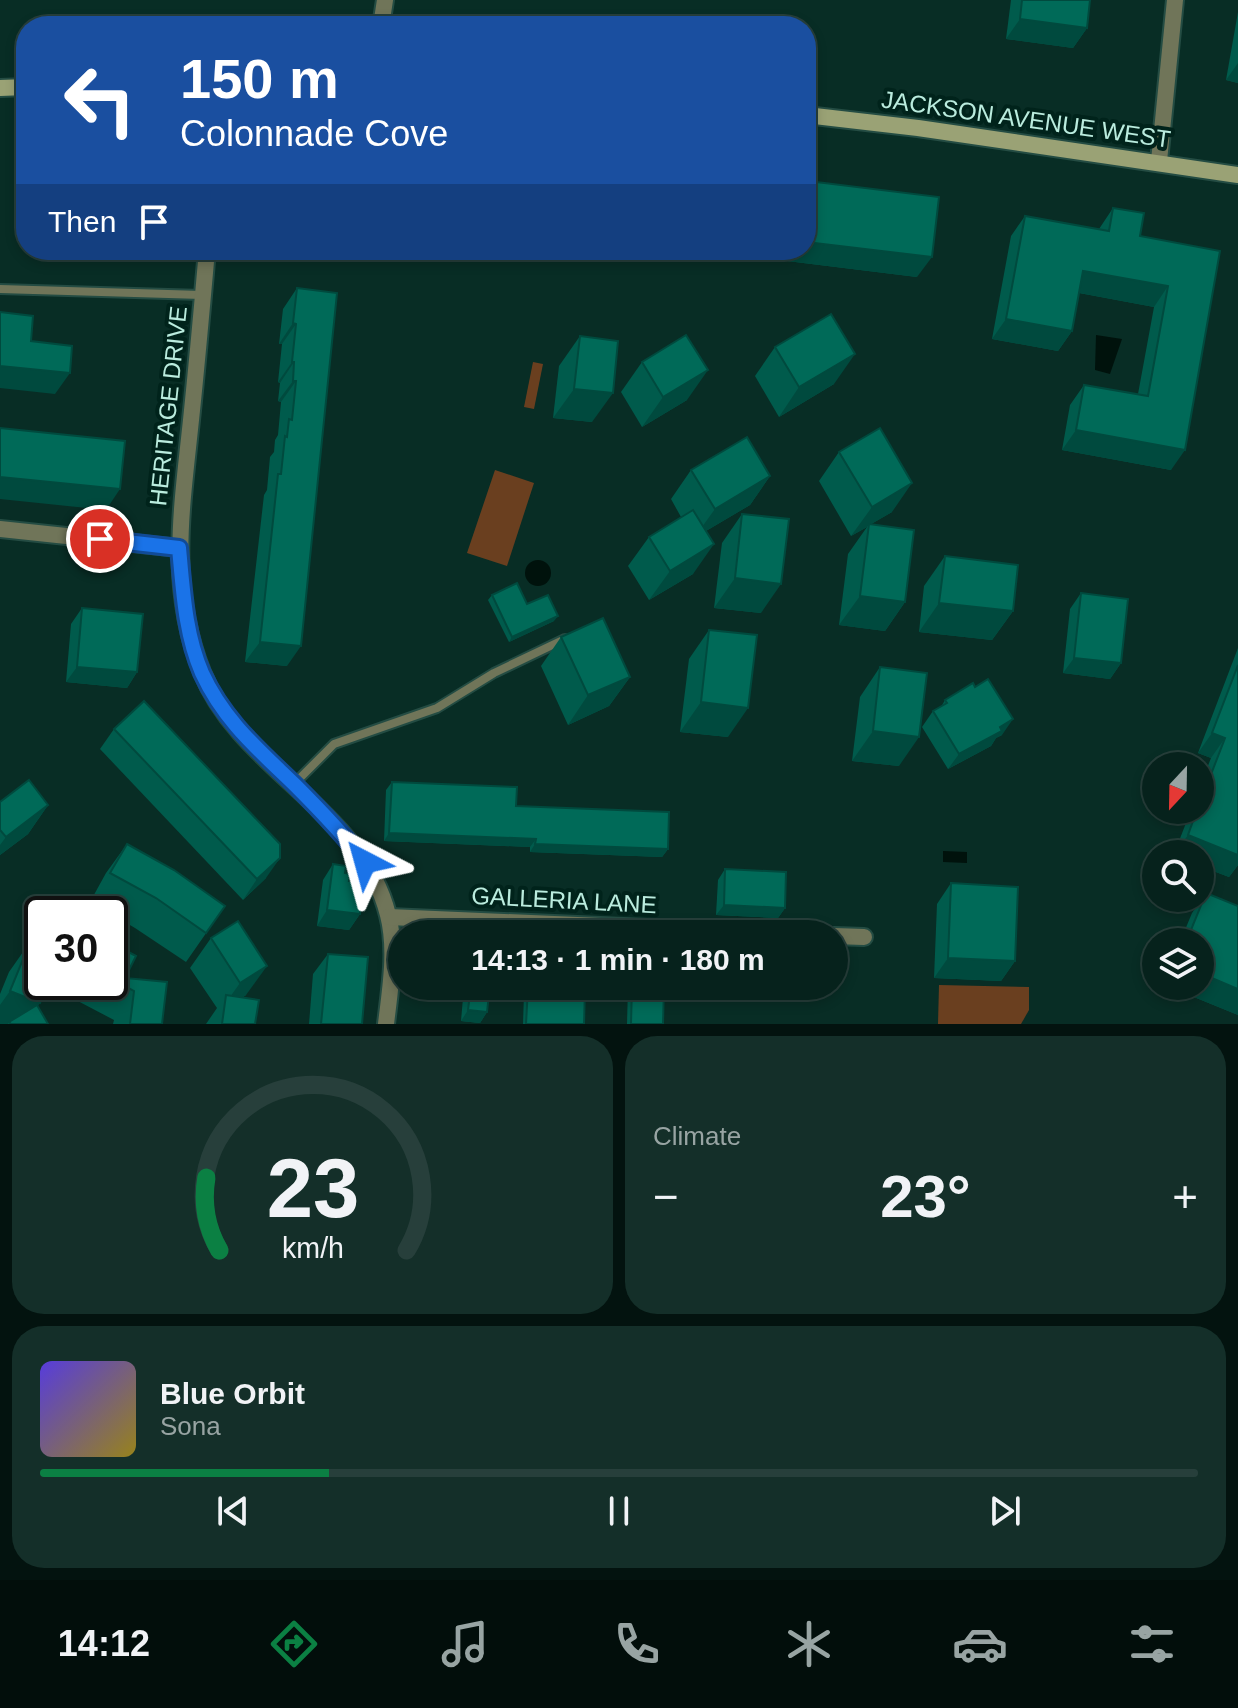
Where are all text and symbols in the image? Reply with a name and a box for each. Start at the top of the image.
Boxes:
text: 150 m [180,47,339,110]
icon: left [48,48,152,152]
street label: JACKSON AVENUE WEST [880,85,1173,153]
text: Colonnade Cove [180,113,448,154]
icon: arrive [132,200,176,244]
text: Then [48,205,116,238]
street label: HERITAGE DRIVE [144,305,192,507]
pin [66,505,134,573]
icon: arrive [78,517,122,561]
north arrow [1142,752,1214,824]
map controls [1142,752,1214,1000]
position arrow [323,820,407,904]
button: search [1142,840,1214,912]
street label: GALLERIA LANE [471,882,657,918]
speed limit sign: 30 [24,896,128,1000]
button: layers [1142,928,1214,1000]
text: 14:13 · 1 min · 180 m [471,943,765,976]
text: Climate [653,1121,741,1151]
text: 23 [266,1142,359,1235]
text: 23° [880,1163,971,1230]
text: − [653,1172,679,1221]
text: + [1172,1172,1198,1221]
text: km/h [282,1232,343,1264]
text: Blue Orbit [160,1377,305,1410]
text: Sona [160,1411,221,1441]
icon: previous [211,1489,255,1533]
icon: pause [597,1489,641,1533]
icon: next [983,1489,1027,1533]
icon: directions [266,1616,322,1672]
icon: music [437,1616,493,1672]
icon: phone [609,1616,665,1672]
icon: climate [781,1616,837,1672]
icon: car [952,1616,1008,1672]
icon: filters [1124,1616,1180,1672]
text: 14:12 [58,1623,150,1664]

